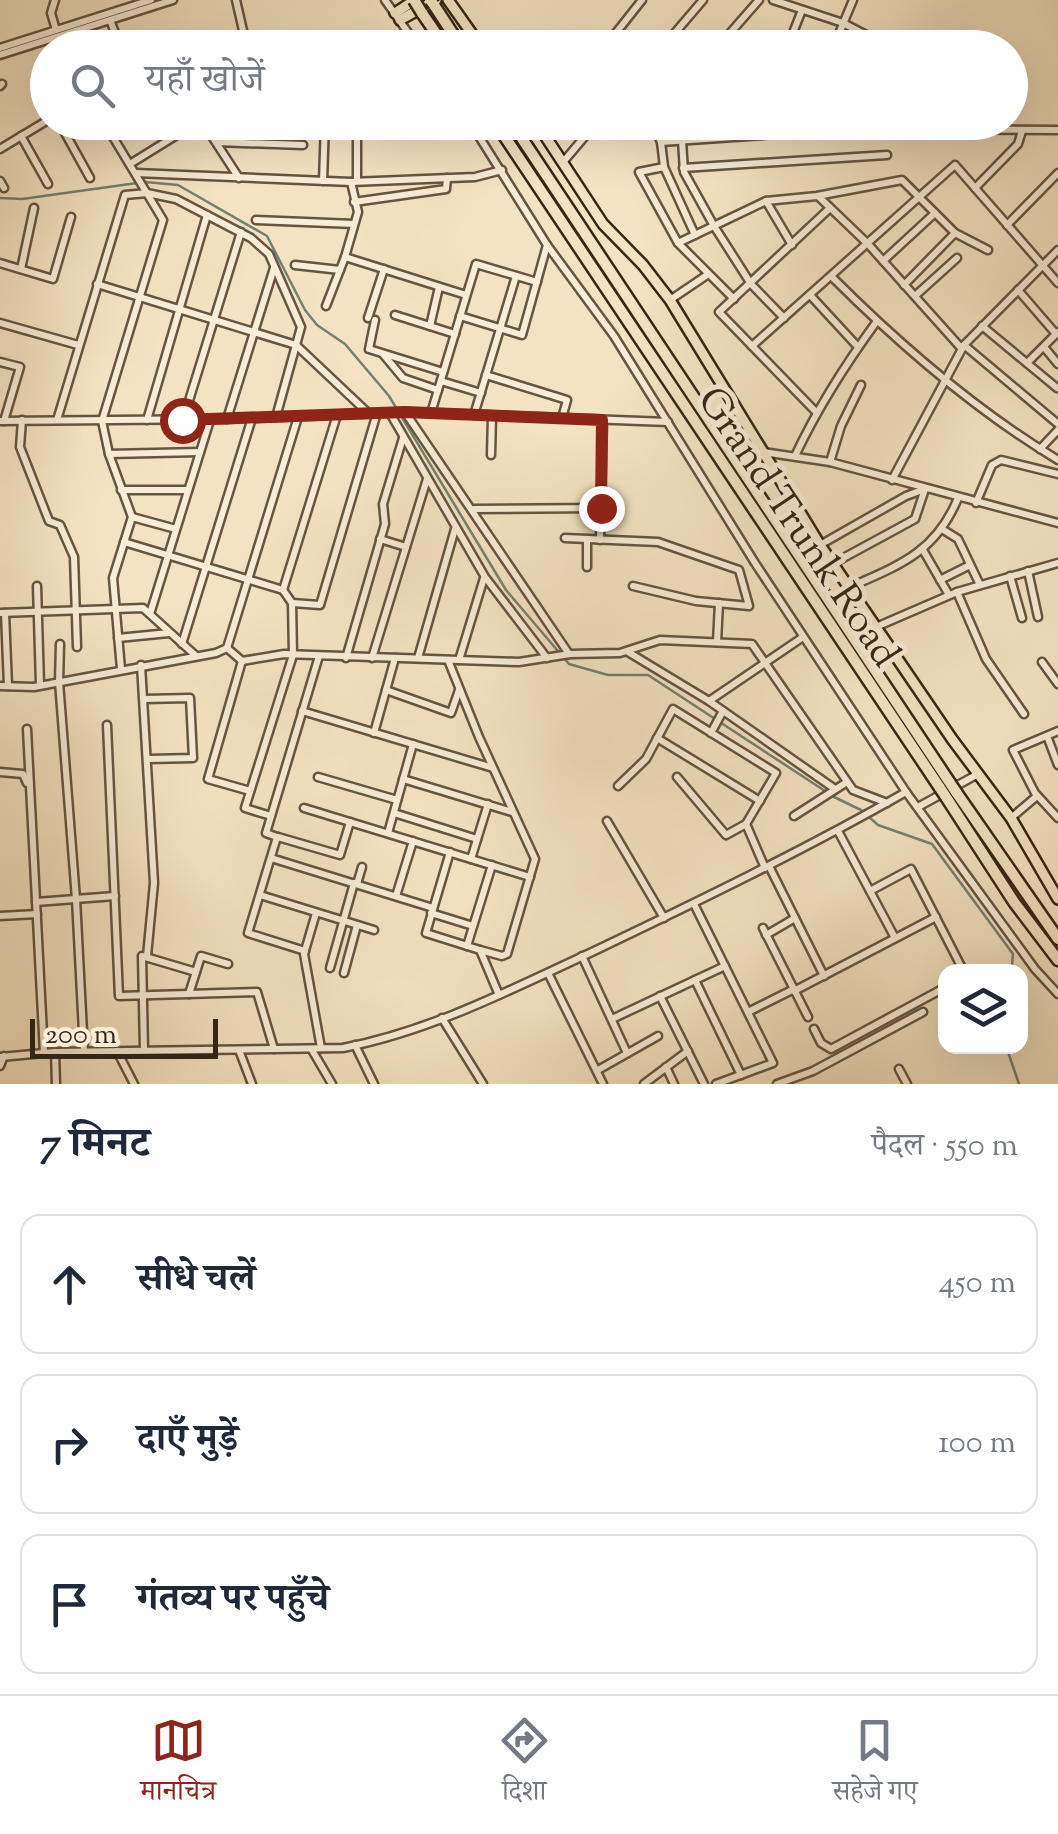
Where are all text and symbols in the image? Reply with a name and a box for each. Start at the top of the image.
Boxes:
search box [30,30,1028,140]
text: यहाँ खोजें [145,55,264,109]
icon: search [65,58,120,113]
street label: Grand Trunk Road [681,377,911,680]
route start [160,398,206,444]
route end [579,486,625,532]
map controls [938,964,1028,1054]
button: layers [938,964,1028,1054]
scale bar [30,1014,218,1058]
text: 200 m [45,1016,117,1056]
text: 7 मिनट [40,1116,150,1176]
text: पैदल · 550 m [872,1124,1018,1170]
text: सीधे चलें [137,1254,255,1308]
icon: ahead [42,1257,97,1312]
text: 450 m [939,1261,1016,1307]
text: दाएँ मुड़ें [137,1414,238,1468]
icon: right [42,1417,97,1472]
text: 100 m [938,1421,1016,1467]
text: गंतव्य पर पहुँचे [137,1574,329,1628]
icon: arrive [42,1577,97,1632]
tab: मानचित्र [140,1713,216,1818]
tab: दिशा [497,1713,552,1818]
tab: सहेजे गए [832,1713,918,1818]

